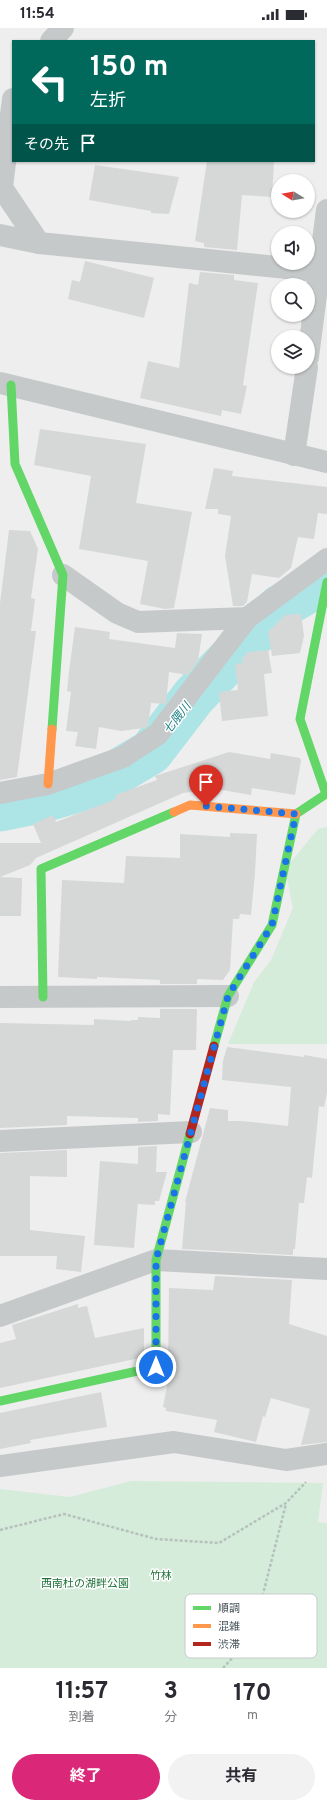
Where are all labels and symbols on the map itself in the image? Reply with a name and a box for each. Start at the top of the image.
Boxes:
north arrow [271,174,315,218]
water label: 七隈川 [160,698,196,738]
pin [189,765,223,806]
position arrow [135,1346,177,1388]
park label: 竹林 [150,1569,172,1583]
park label: 西南杜の湖畔公園 [41,1577,129,1591]
legend [185,1594,317,1658]
text: 順調 [218,1602,240,1616]
text: 混雑 [218,1620,240,1634]
text: 渋滞 [218,1638,240,1652]

